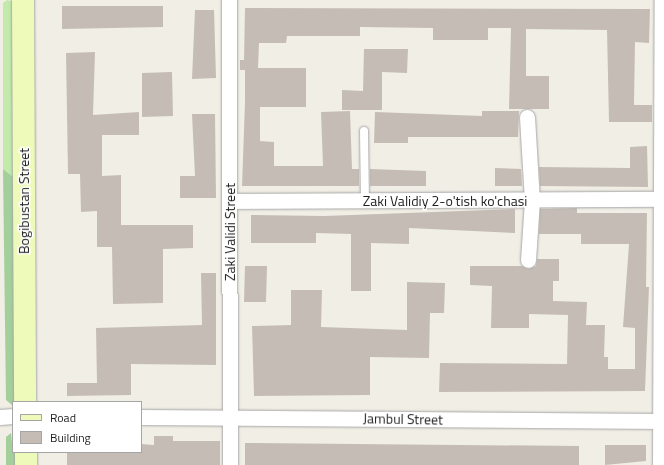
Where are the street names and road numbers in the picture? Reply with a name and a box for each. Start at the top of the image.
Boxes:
street label: Bogibustan Street [16,148,32,254]
street label: Zaki Validi Street [222,183,238,281]
street label: Zaki Validiy 2-o'tish ko'chasi [363,193,527,209]
street label: Jambul Street [363,410,443,428]

